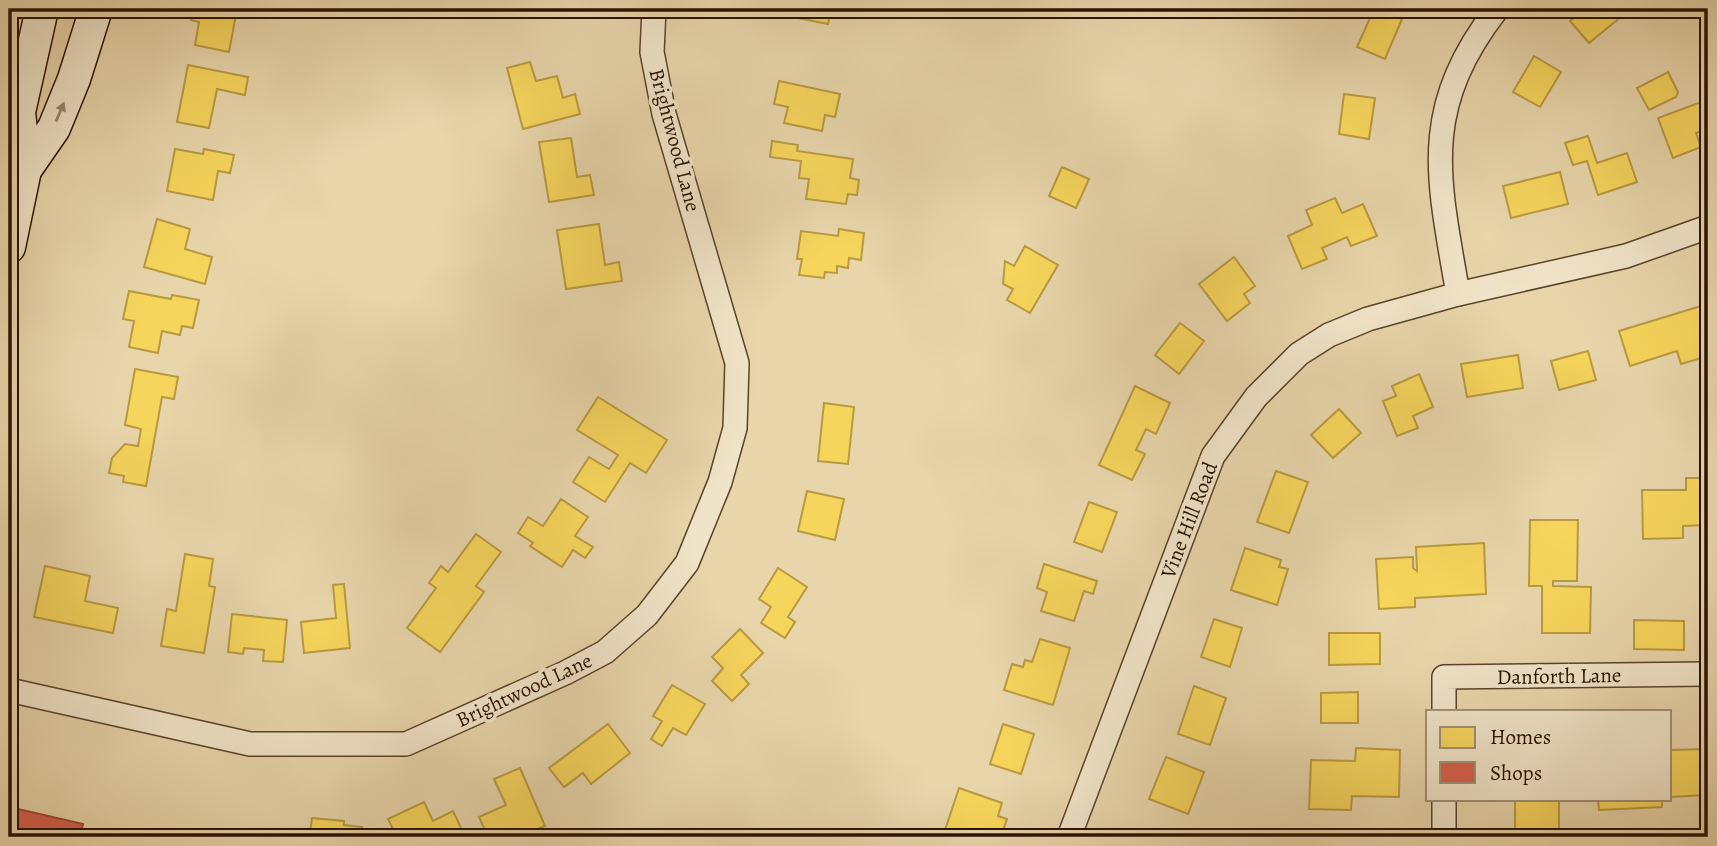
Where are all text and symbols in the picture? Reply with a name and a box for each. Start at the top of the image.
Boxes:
street label: Brightwood Lane [642,65,708,215]
one-way arrow [55,101,66,122]
street label: Vine Hill Road [1154,457,1224,583]
street label: Brightwood Lane [451,646,597,734]
street label: Danforth Lane [1496,661,1622,691]
legend [1426,710,1672,800]
text: Homes [1490,723,1551,751]
text: Shops [1490,759,1542,787]

